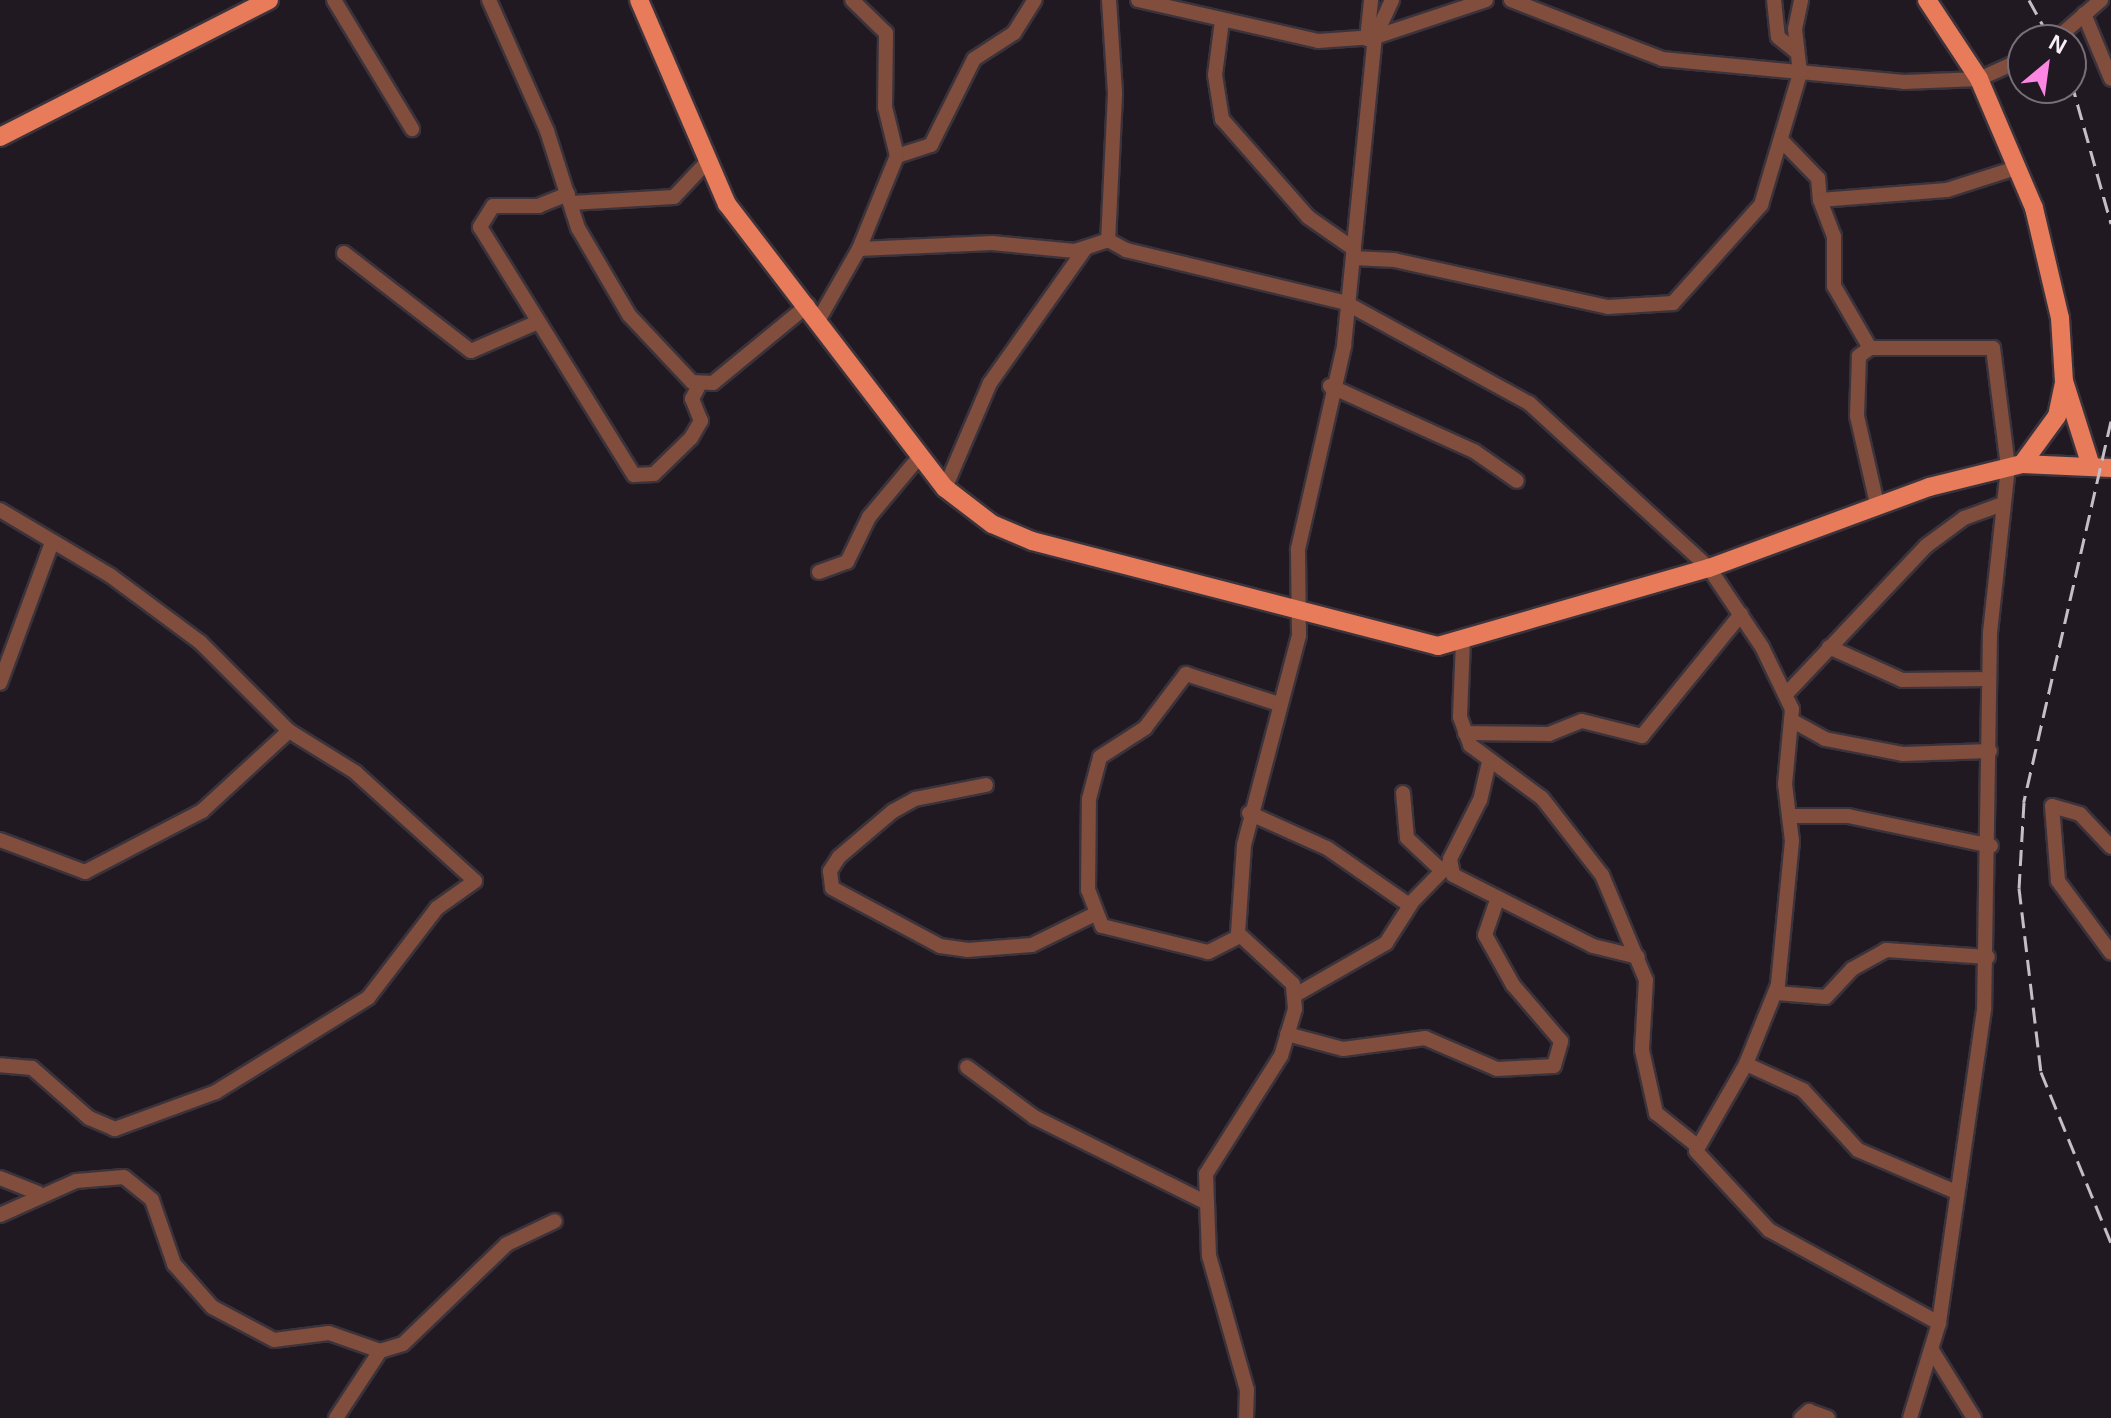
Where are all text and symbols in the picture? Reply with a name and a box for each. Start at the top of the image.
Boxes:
north arrow [2007,24,2087,104]
text: N [2045,30,2071,59]

